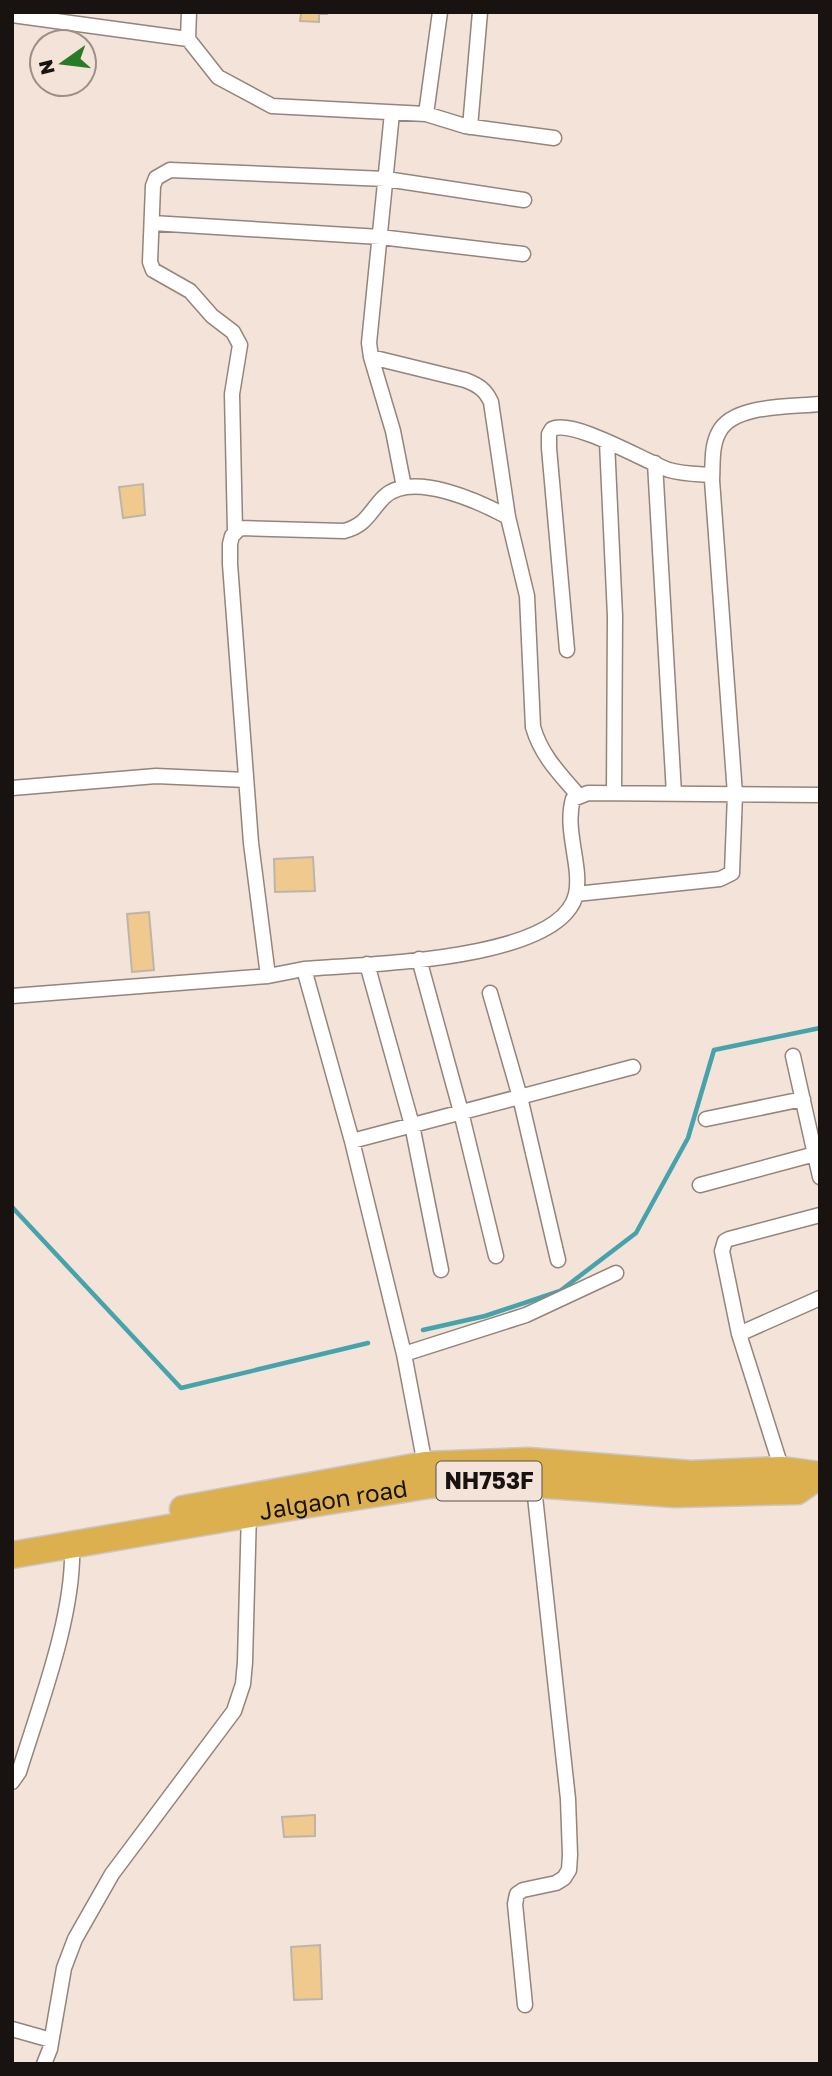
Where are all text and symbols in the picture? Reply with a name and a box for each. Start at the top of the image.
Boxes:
north arrow [28,28,98,98]
text: N [33,57,59,77]
road number: NH753F [436,1462,542,1500]
street label: Jalgaon road [257,1473,409,1525]

